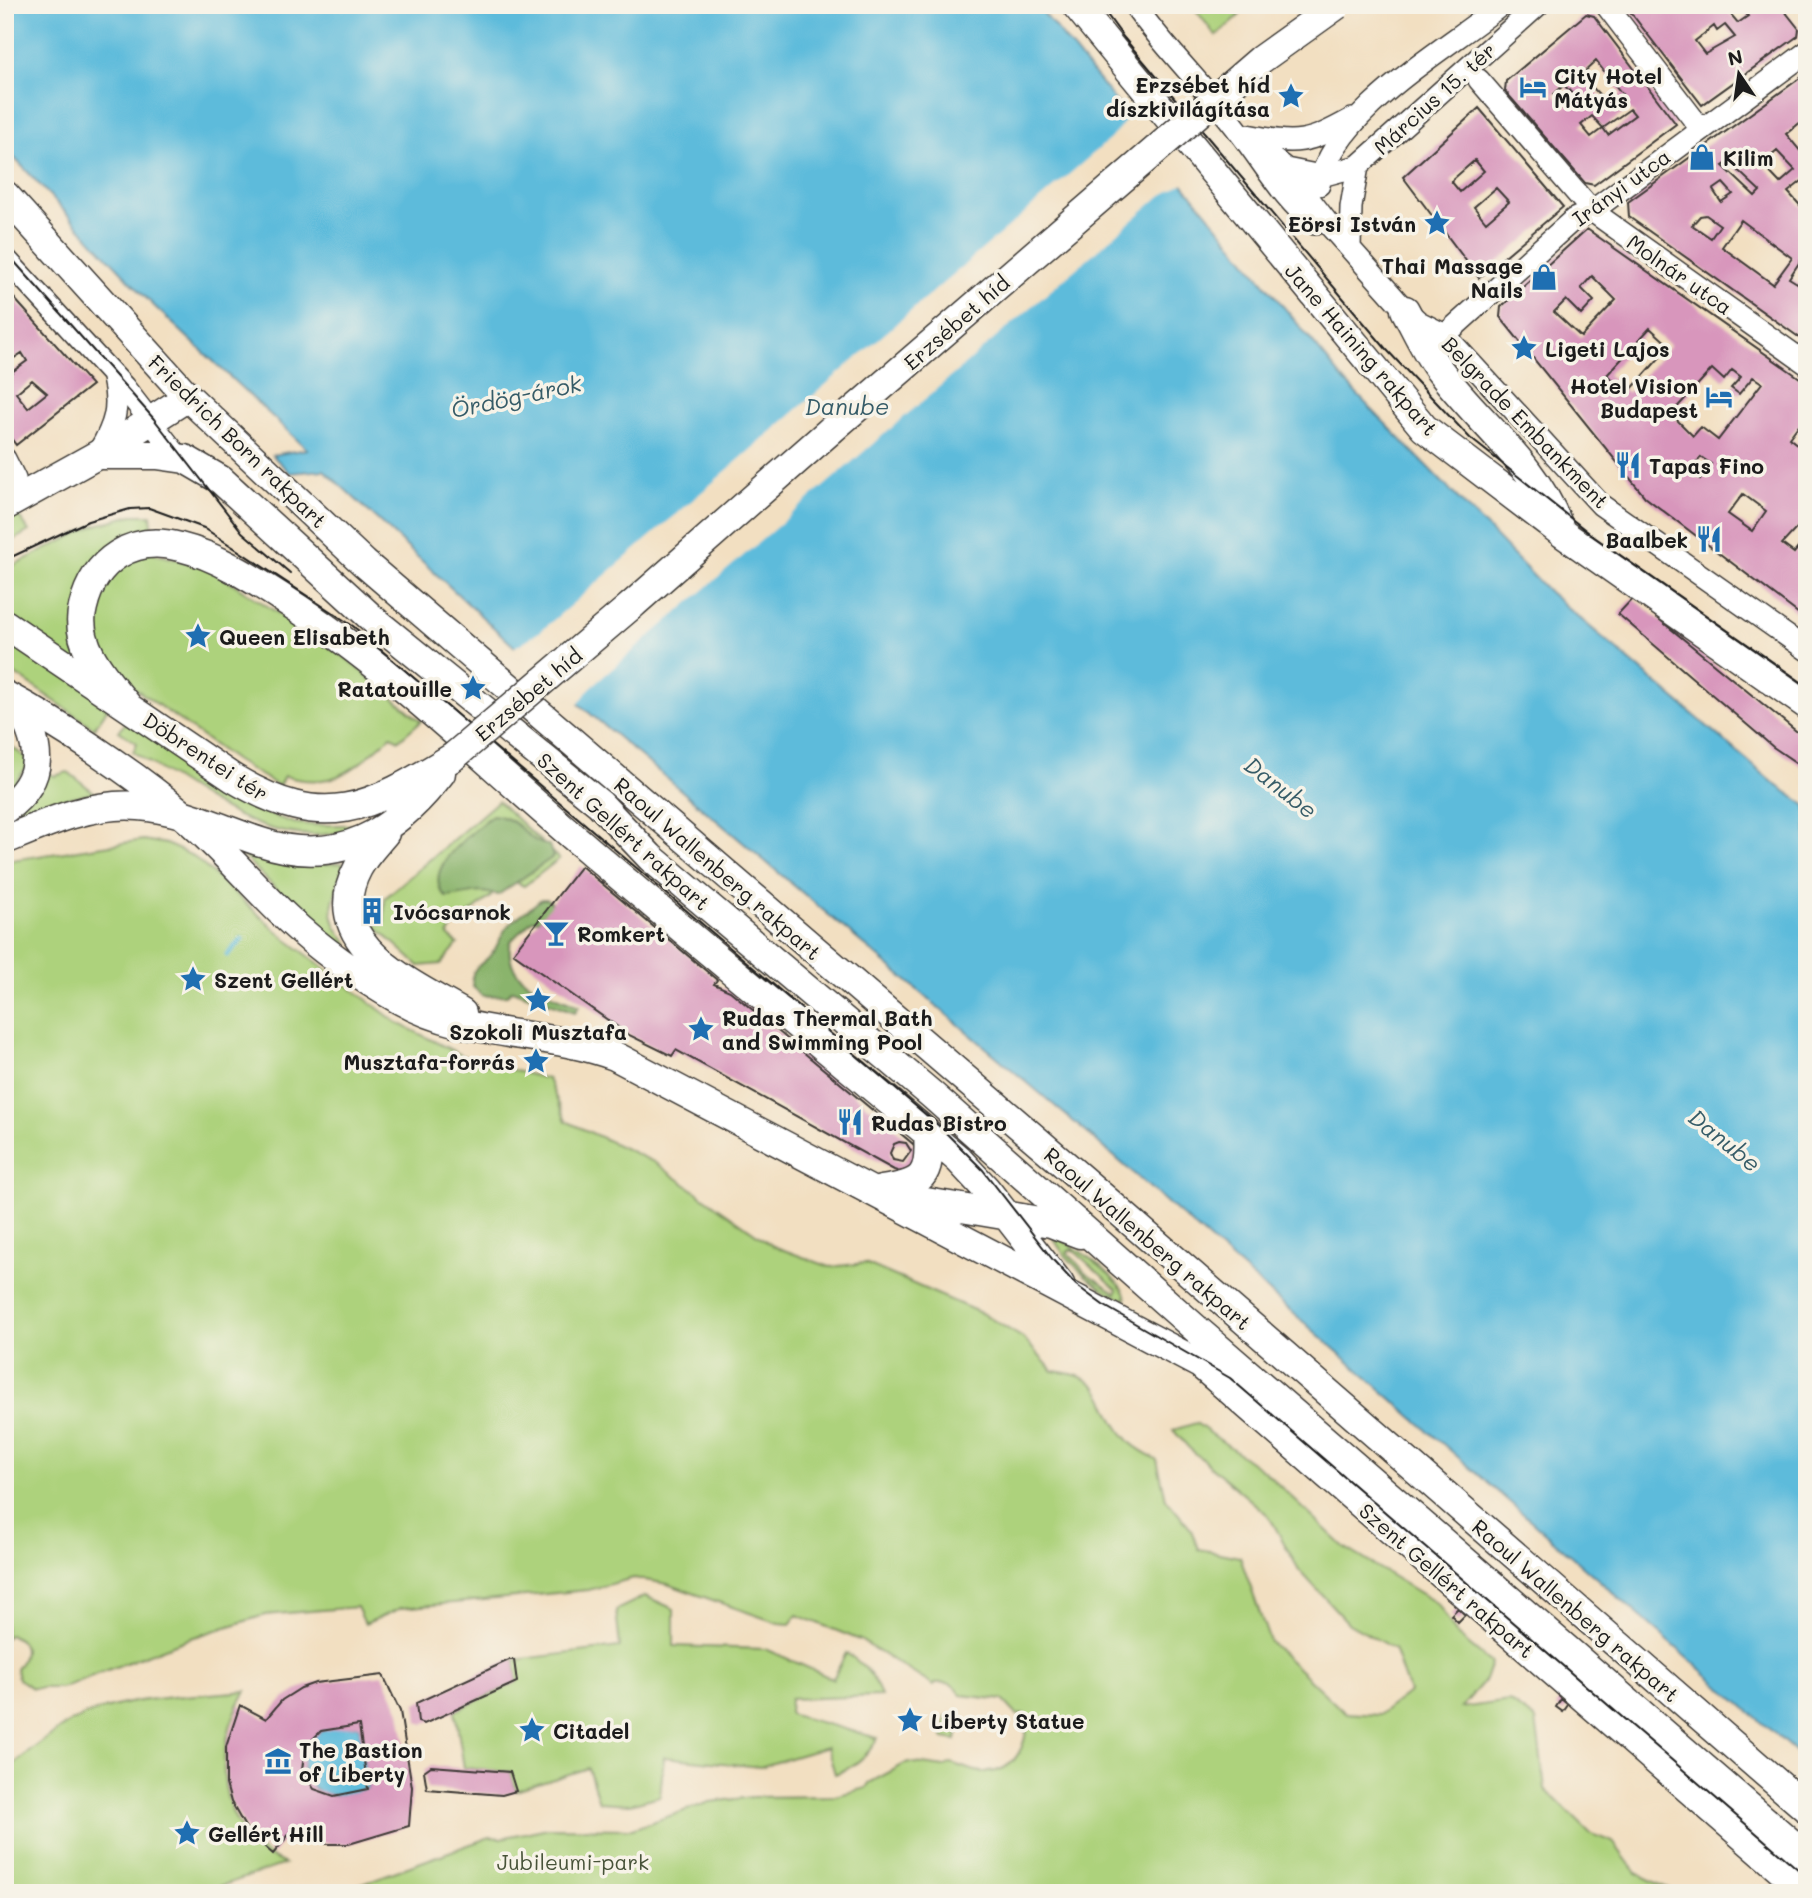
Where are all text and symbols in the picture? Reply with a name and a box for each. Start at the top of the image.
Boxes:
street label: Március 15. tér [1367,36,1501,160]
north arrow [1703,38,1773,108]
text: N [1725,43,1745,71]
place label: City Hotel Mátyás [1554,62,1662,114]
place label: Erzsébet híd díszkivilágítása [1106,71,1270,122]
hotel icon: City Hotel Mátyás [1518,72,1548,102]
place icon: Erzsébet híd díszkivilágítása [1276,81,1306,111]
street label: Irányi utca [1567,142,1675,232]
shop icon: Kilim [1687,142,1717,172]
place label: Kilim [1723,144,1773,171]
place icon: Eörsi István [1422,208,1452,238]
place label: Eörsi István [1288,210,1416,237]
street label: Molnár utca [1622,228,1738,320]
place label: Thai Massage Nails [1382,252,1523,303]
street label: Jane Haining rakpart [1280,257,1444,441]
shop icon: Thai Massage Nails [1529,262,1559,292]
street label: Erzsébet híd [898,269,1014,375]
street label: Belgrade Embankment [1437,330,1615,514]
place icon: Ligeti Lajos [1509,333,1539,363]
place label: Ligeti Lajos [1545,335,1670,362]
street label: Friedrich Born rakpart [143,349,333,533]
water label: Ördög-árok [448,367,585,424]
place label: Hotel Vision Budapest [1570,372,1698,423]
hotel icon: Hotel Vision Budapest [1704,382,1734,412]
water label: Danube [805,391,889,421]
restaurant icon: Tapas Fino [1613,450,1643,480]
place label: Tapas Fino [1649,452,1764,479]
restaurant icon: Baalbek [1694,524,1724,554]
place label: Baalbek [1605,526,1688,553]
place icon: Queen Elisabeth [183,621,213,651]
place label: Queen Elisabeth [219,623,390,650]
street label: Erzsébet híd [469,641,587,747]
place icon: Ratatouille [458,673,488,703]
place label: Ratatouille [337,675,452,702]
street label: Döbrentei tér [138,706,274,806]
street label: Szent Gellért rakpart [532,746,716,916]
water label: Danube [1239,749,1323,825]
street label: Raoul Wallenberg rakpart [609,771,827,965]
building icon: Ivócsarnok [357,896,387,926]
place label: Ivócsarnok [393,898,511,925]
bar icon: Romkert [541,918,571,948]
place label: Romkert [577,920,665,947]
place icon: Szent Gellért [178,964,208,994]
place label: Szent Gellért [214,966,353,993]
place icon: Szokoli Musztafa [523,985,553,1015]
place label: Rudas Thermal Bath and Swimming Pool [722,1004,932,1055]
place icon: Rudas Thermal Bath and Swimming Pool [686,1014,716,1044]
place label: Szokoli Musztafa [449,1018,627,1045]
place icon: Musztafa-forrás [521,1046,551,1076]
place label: Musztafa-forrás [343,1048,515,1075]
water label: Danube [1683,1102,1767,1178]
restaurant icon: Rudas Bistro [835,1107,865,1137]
place label: Rudas Bistro [871,1109,1007,1136]
street label: Raoul Wallenberg rakpart [1039,1141,1257,1335]
street label: Szent Gellért rakpart [1354,1497,1540,1663]
street label: Raoul Wallenberg rakpart [1467,1513,1685,1707]
place icon: Liberty Statue [895,1705,925,1735]
place label: Liberty Statue [931,1707,1085,1735]
place icon: Citadel [517,1715,547,1745]
place label: Citadel [553,1717,629,1744]
place label: The Bastion of Liberty [299,1736,423,1788]
museum icon: The Bastion of Liberty [263,1746,293,1776]
place icon: Gellért Hill [172,1818,202,1848]
place label: Gellért Hill [208,1820,324,1847]
park label: Jubileumi-park [497,1848,649,1875]

